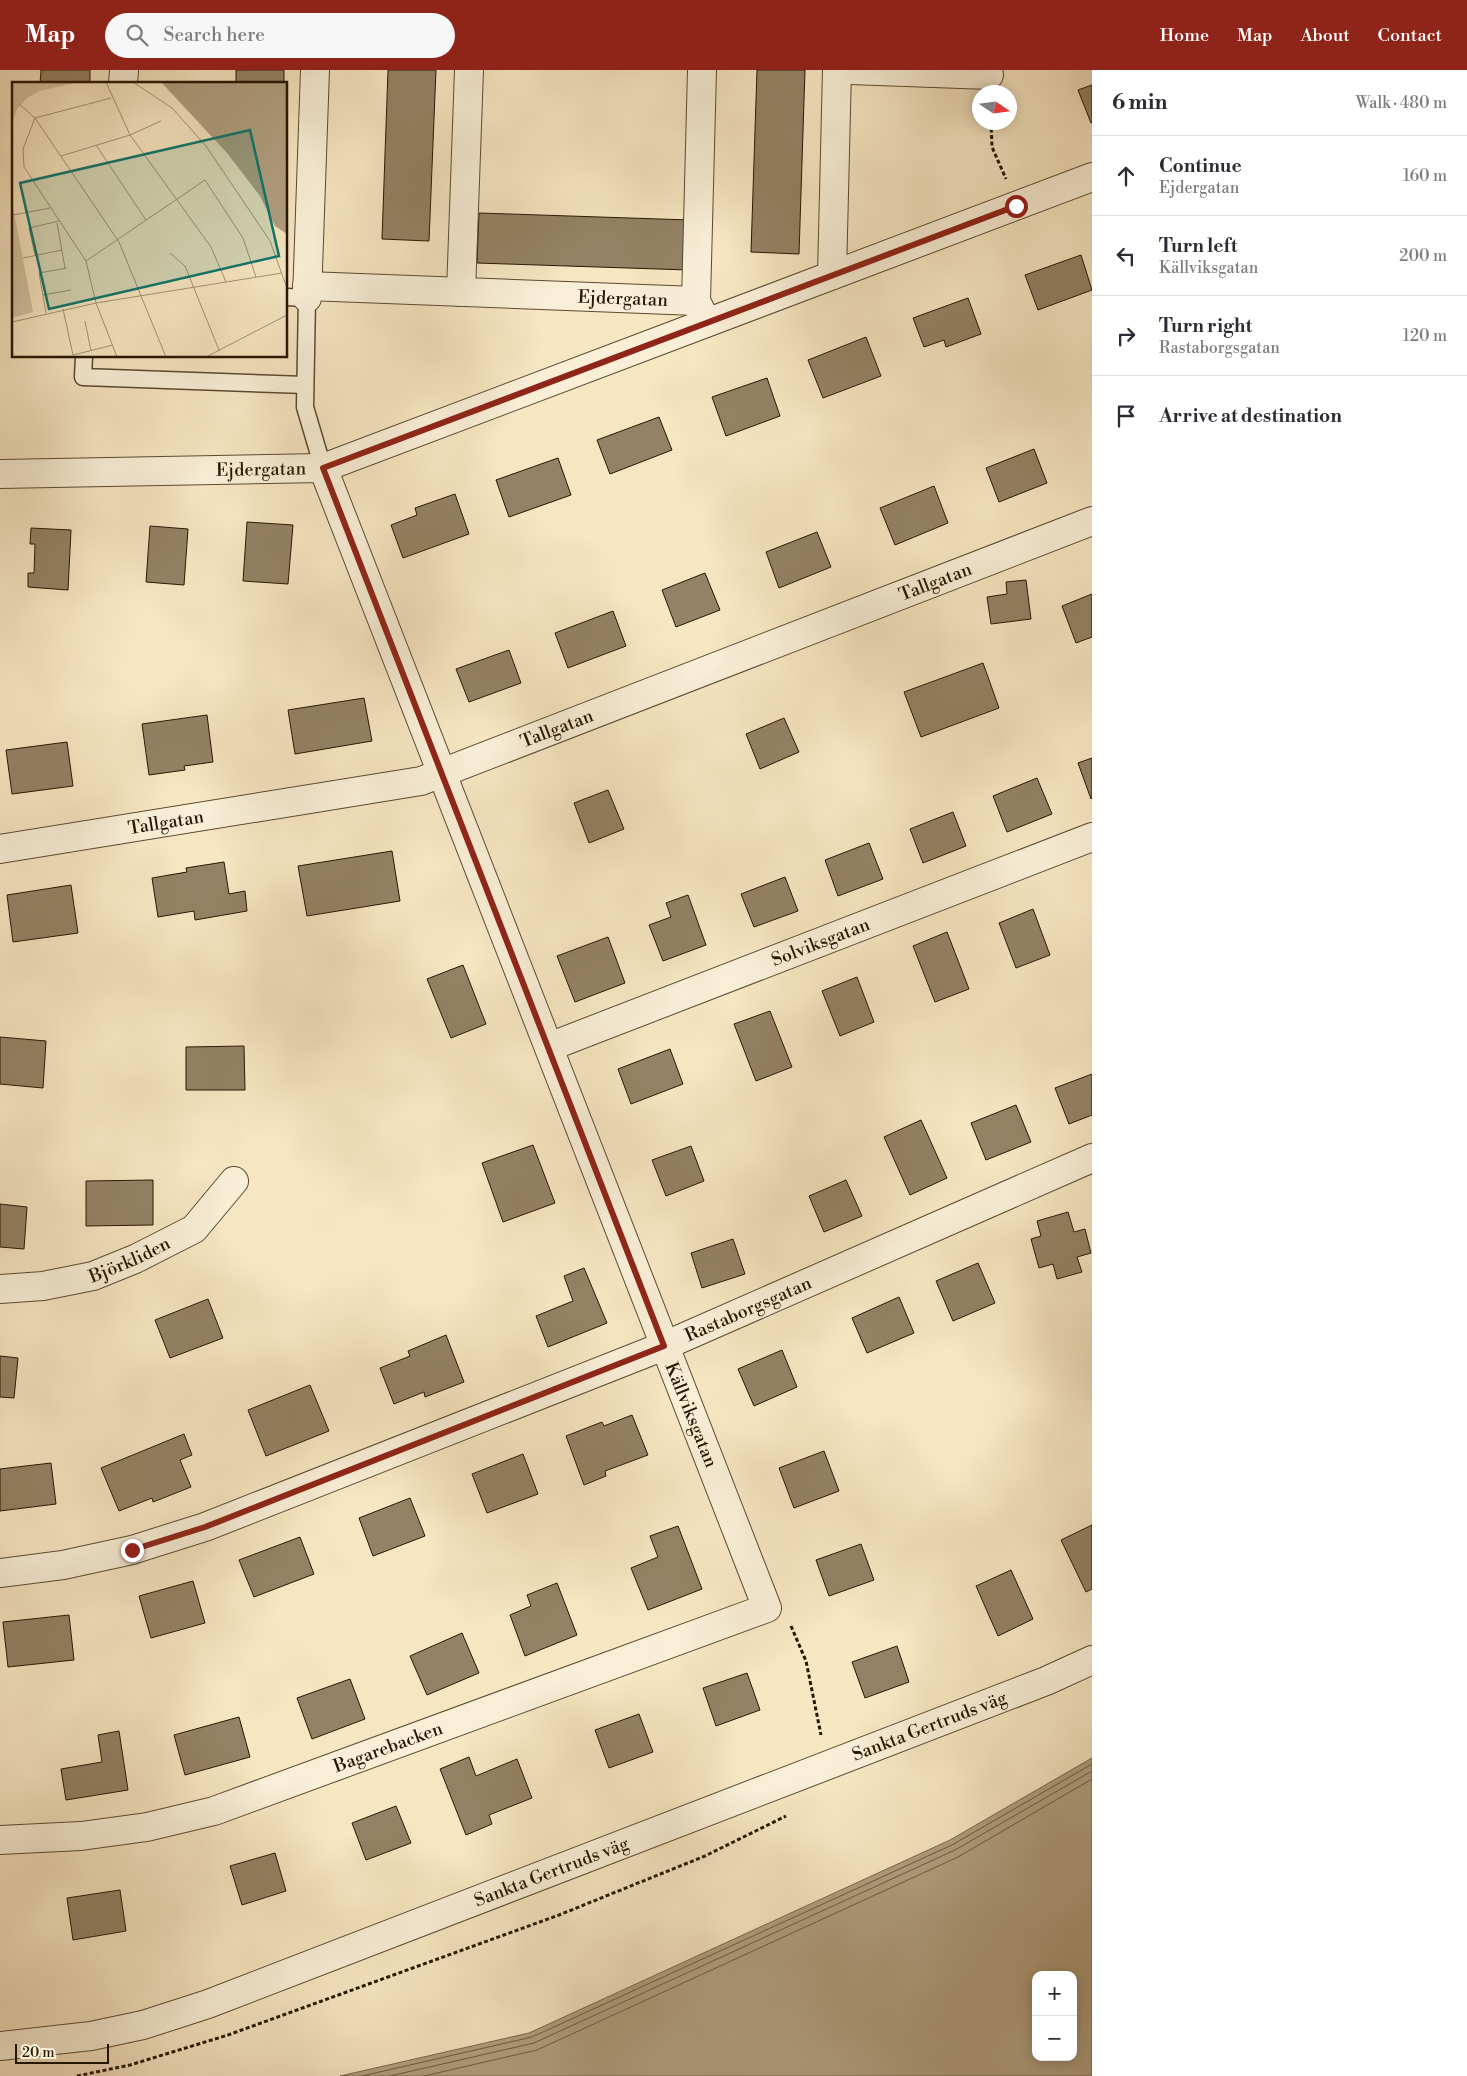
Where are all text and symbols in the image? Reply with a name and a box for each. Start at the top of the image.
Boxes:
search box [105,13,455,58]
text: Map [25,20,75,50]
icon: search [123,21,151,49]
text: Search here [163,23,265,47]
text: Home [1160,24,1209,47]
text: Map [1237,24,1273,47]
text: About [1301,24,1350,47]
text: Contact [1378,24,1442,47]
inset map [12,82,288,358]
north arrow [972,85,1017,130]
text: 6 min [1112,90,1167,116]
text: Walk · 480 m [1356,93,1447,113]
text: Continue [1159,154,1242,178]
icon: ahead [1112,162,1140,190]
text: 160 m [1403,166,1447,186]
text: Ejdergatan [1159,178,1239,198]
route start [1005,195,1028,218]
text: Turn left [1159,234,1238,258]
icon: left [1112,242,1140,270]
text: 200 m [1399,246,1447,266]
text: Källviksgatan [1159,258,1258,278]
street label: Ejdergatan [577,285,669,311]
text: Turn right [1159,314,1252,338]
icon: right [1112,322,1140,350]
text: 120 m [1403,326,1447,346]
text: Rastaborgsgatan [1159,338,1280,358]
icon: arrive [1112,402,1140,430]
text: Arrive at destination [1159,404,1342,428]
street label: Ejdergatan [216,457,307,481]
street label: Tallgatan [896,557,975,606]
street label: Tallgatan [517,704,597,753]
street label: Tallgatan [126,805,206,840]
street label: Solviksgatan [768,912,873,971]
street label: Björkliden [84,1231,174,1288]
street label: Rastaborgsgatan [681,1271,815,1347]
street label: Källviksgatan [659,1359,723,1471]
route end [121,1539,144,1562]
street label: Sankta Gertruds väg [849,1686,1010,1766]
street label: Bagarebacken [329,1716,446,1778]
street label: Sankta Gertruds väg [471,1831,633,1912]
map controls [1032,1971,1077,2061]
button: + [1032,1971,1077,2016]
button: − [1032,2016,1077,2061]
scale bar [15,2041,109,2064]
text: 20 m [22,2044,54,2062]

